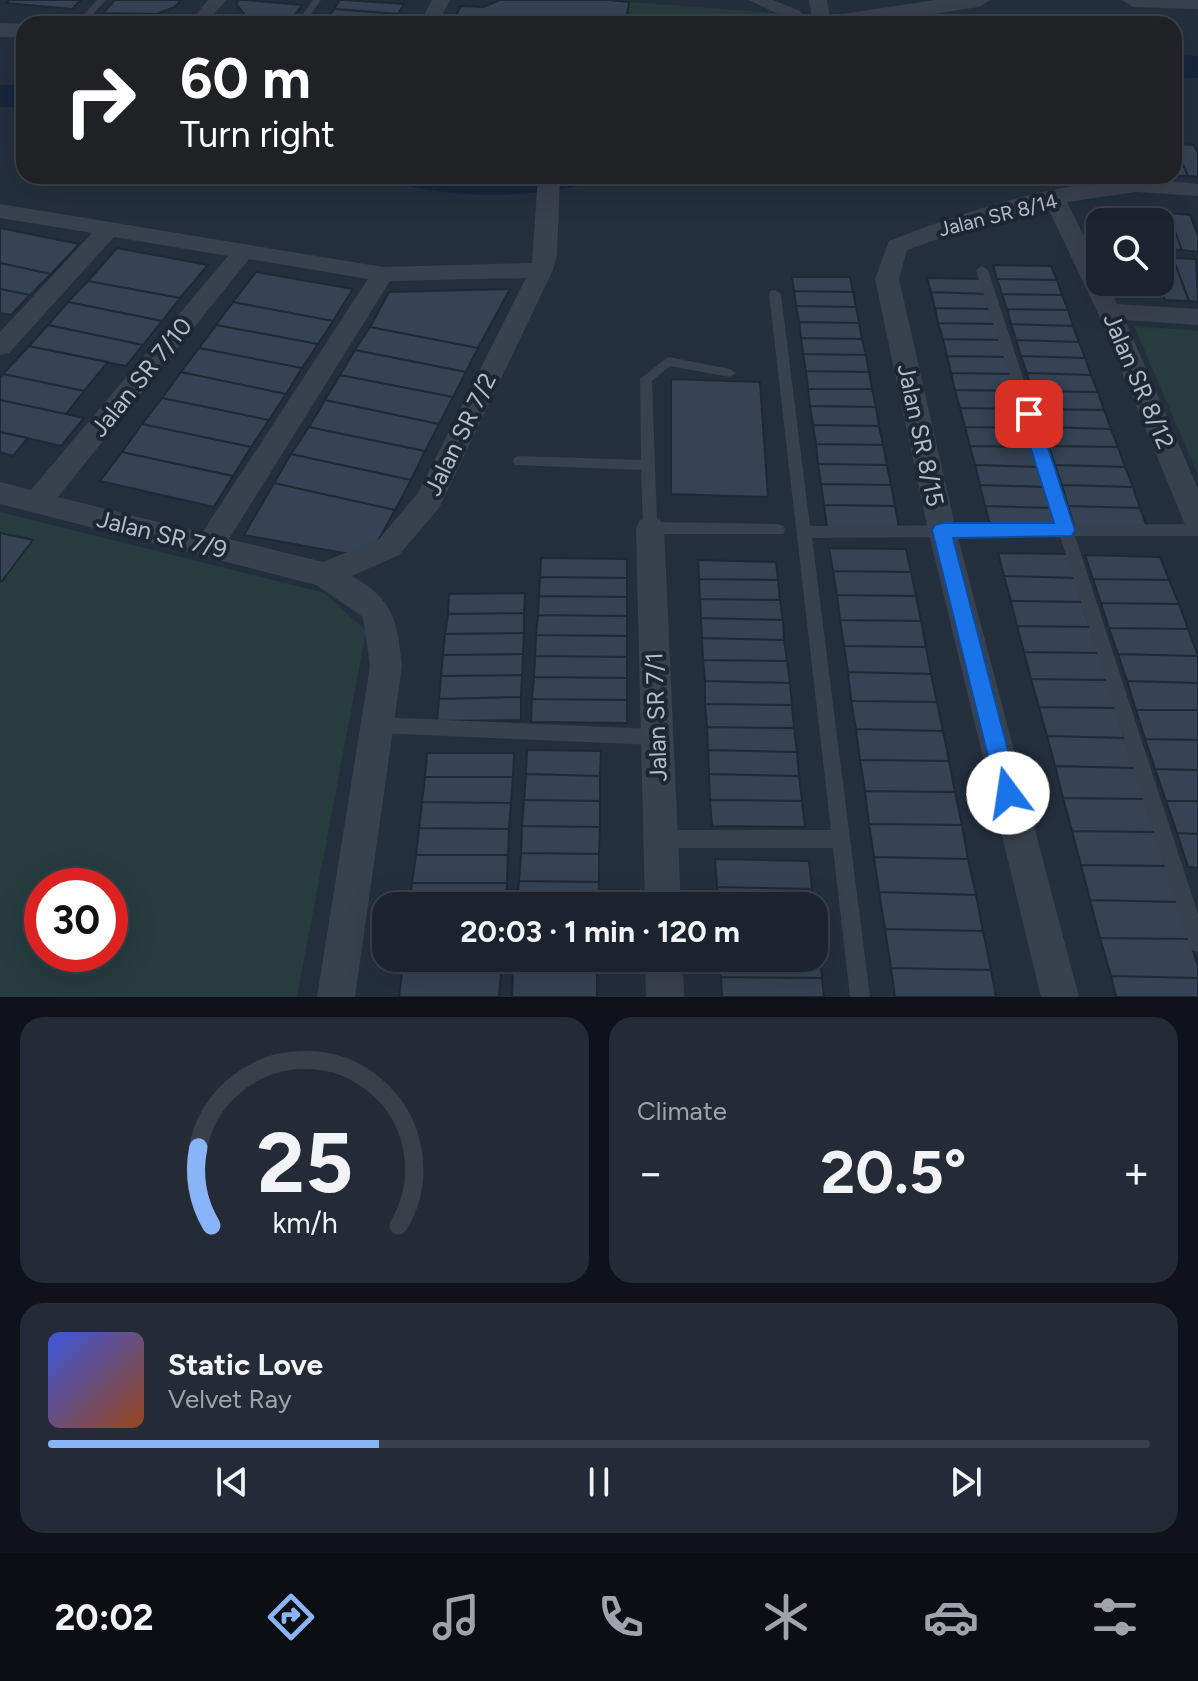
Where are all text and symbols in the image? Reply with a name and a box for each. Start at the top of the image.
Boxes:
text: 60 m [180,45,311,112]
icon: right [48,48,152,152]
text: Turn right [180,113,335,156]
street label: Jalan SR 8/14 [936,189,1060,241]
map controls [1086,208,1174,296]
button: search [1086,208,1174,296]
street label: Jalan SR 8/12 [1097,309,1181,453]
street label: Jalan SR 7/10 [84,312,198,442]
street label: Jalan SR 8/15 [892,361,950,509]
street label: Jalan SR 7/2 [418,368,502,500]
pin [995,380,1063,448]
icon: arrive [1007,392,1051,436]
street label: Jalan SR 7/9 [94,504,230,564]
street label: Jalan SR 7/1 [639,652,673,782]
position arrow [966,751,1050,835]
speed limit sign: 30 [24,868,128,972]
text: 20:03 · 1 min · 120 m [460,913,740,950]
text: Climate [637,1095,727,1127]
text: 25 [256,1113,353,1213]
text: 20.5° [820,1136,967,1208]
text: − [637,1146,664,1199]
text: + [1123,1146,1150,1199]
text: km/h [272,1206,337,1240]
text: Static Love [168,1346,323,1383]
text: Velvet Ray [168,1383,292,1415]
icon: previous [210,1460,254,1504]
icon: pause [577,1460,621,1504]
icon: next [944,1460,988,1504]
icon: directions [263,1589,319,1645]
icon: music [428,1589,484,1645]
icon: phone [593,1589,649,1645]
icon: climate [758,1589,814,1645]
icon: car [923,1589,979,1645]
icon: filters [1087,1589,1143,1645]
text: 20:02 [54,1596,154,1639]

